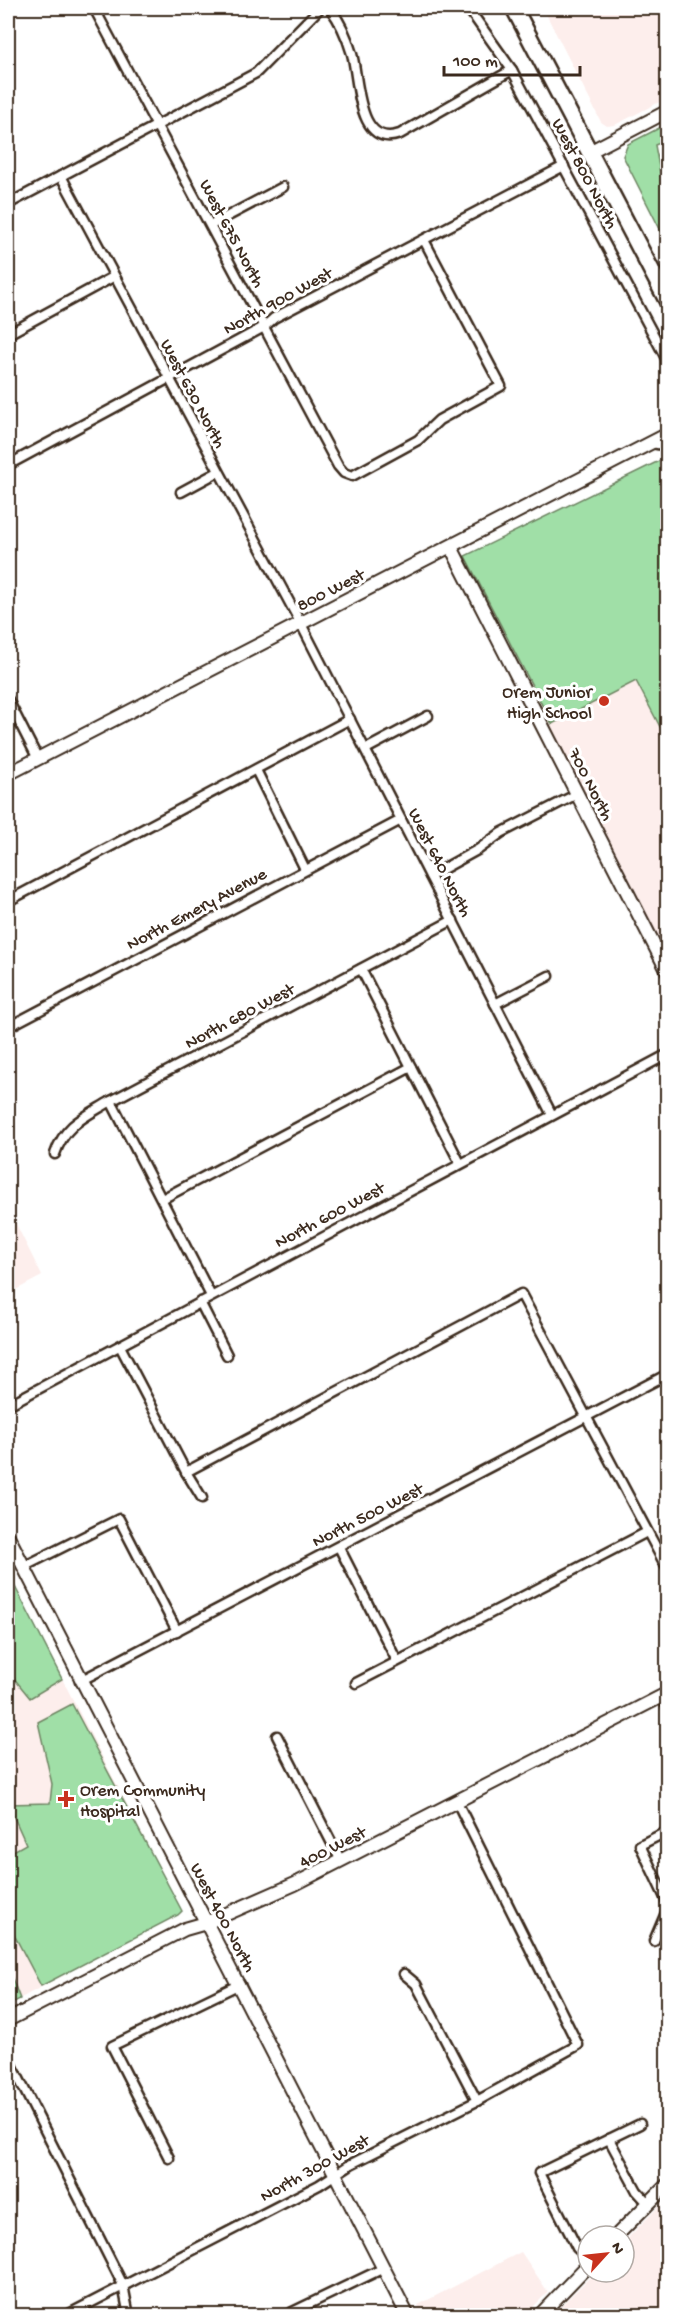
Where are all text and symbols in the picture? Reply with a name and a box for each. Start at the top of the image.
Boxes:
scale bar [444,39,580,77]
text: 100 m [452,52,498,73]
street label: West 800 North [546,115,622,233]
street label: West 675 North [193,176,268,292]
street label: North 900 West [220,263,338,341]
street label: West 630 North [154,336,229,452]
street label: 800 West [294,565,370,617]
place label: Orem Junior High School [502,683,594,725]
marker: Orem Junior High School [597,694,611,708]
street label: 700 North [562,744,617,825]
street label: West 640 North [402,805,475,921]
street label: North Emery Avenue [124,864,271,956]
street label: North 680 West [182,979,300,1055]
street label: North 600 West [272,1178,390,1254]
street label: North 500 West [309,1479,428,1553]
place label: Orem Community Hospital [80,1781,205,1823]
marker: Orem Community Hospital [57,1790,75,1808]
street label: 400 West [296,1822,371,1874]
street label: West 400 North [184,1860,260,1977]
street label: North 300 West [257,2130,375,2208]
north arrow [576,2224,636,2284]
text: N [605,2240,627,2258]

